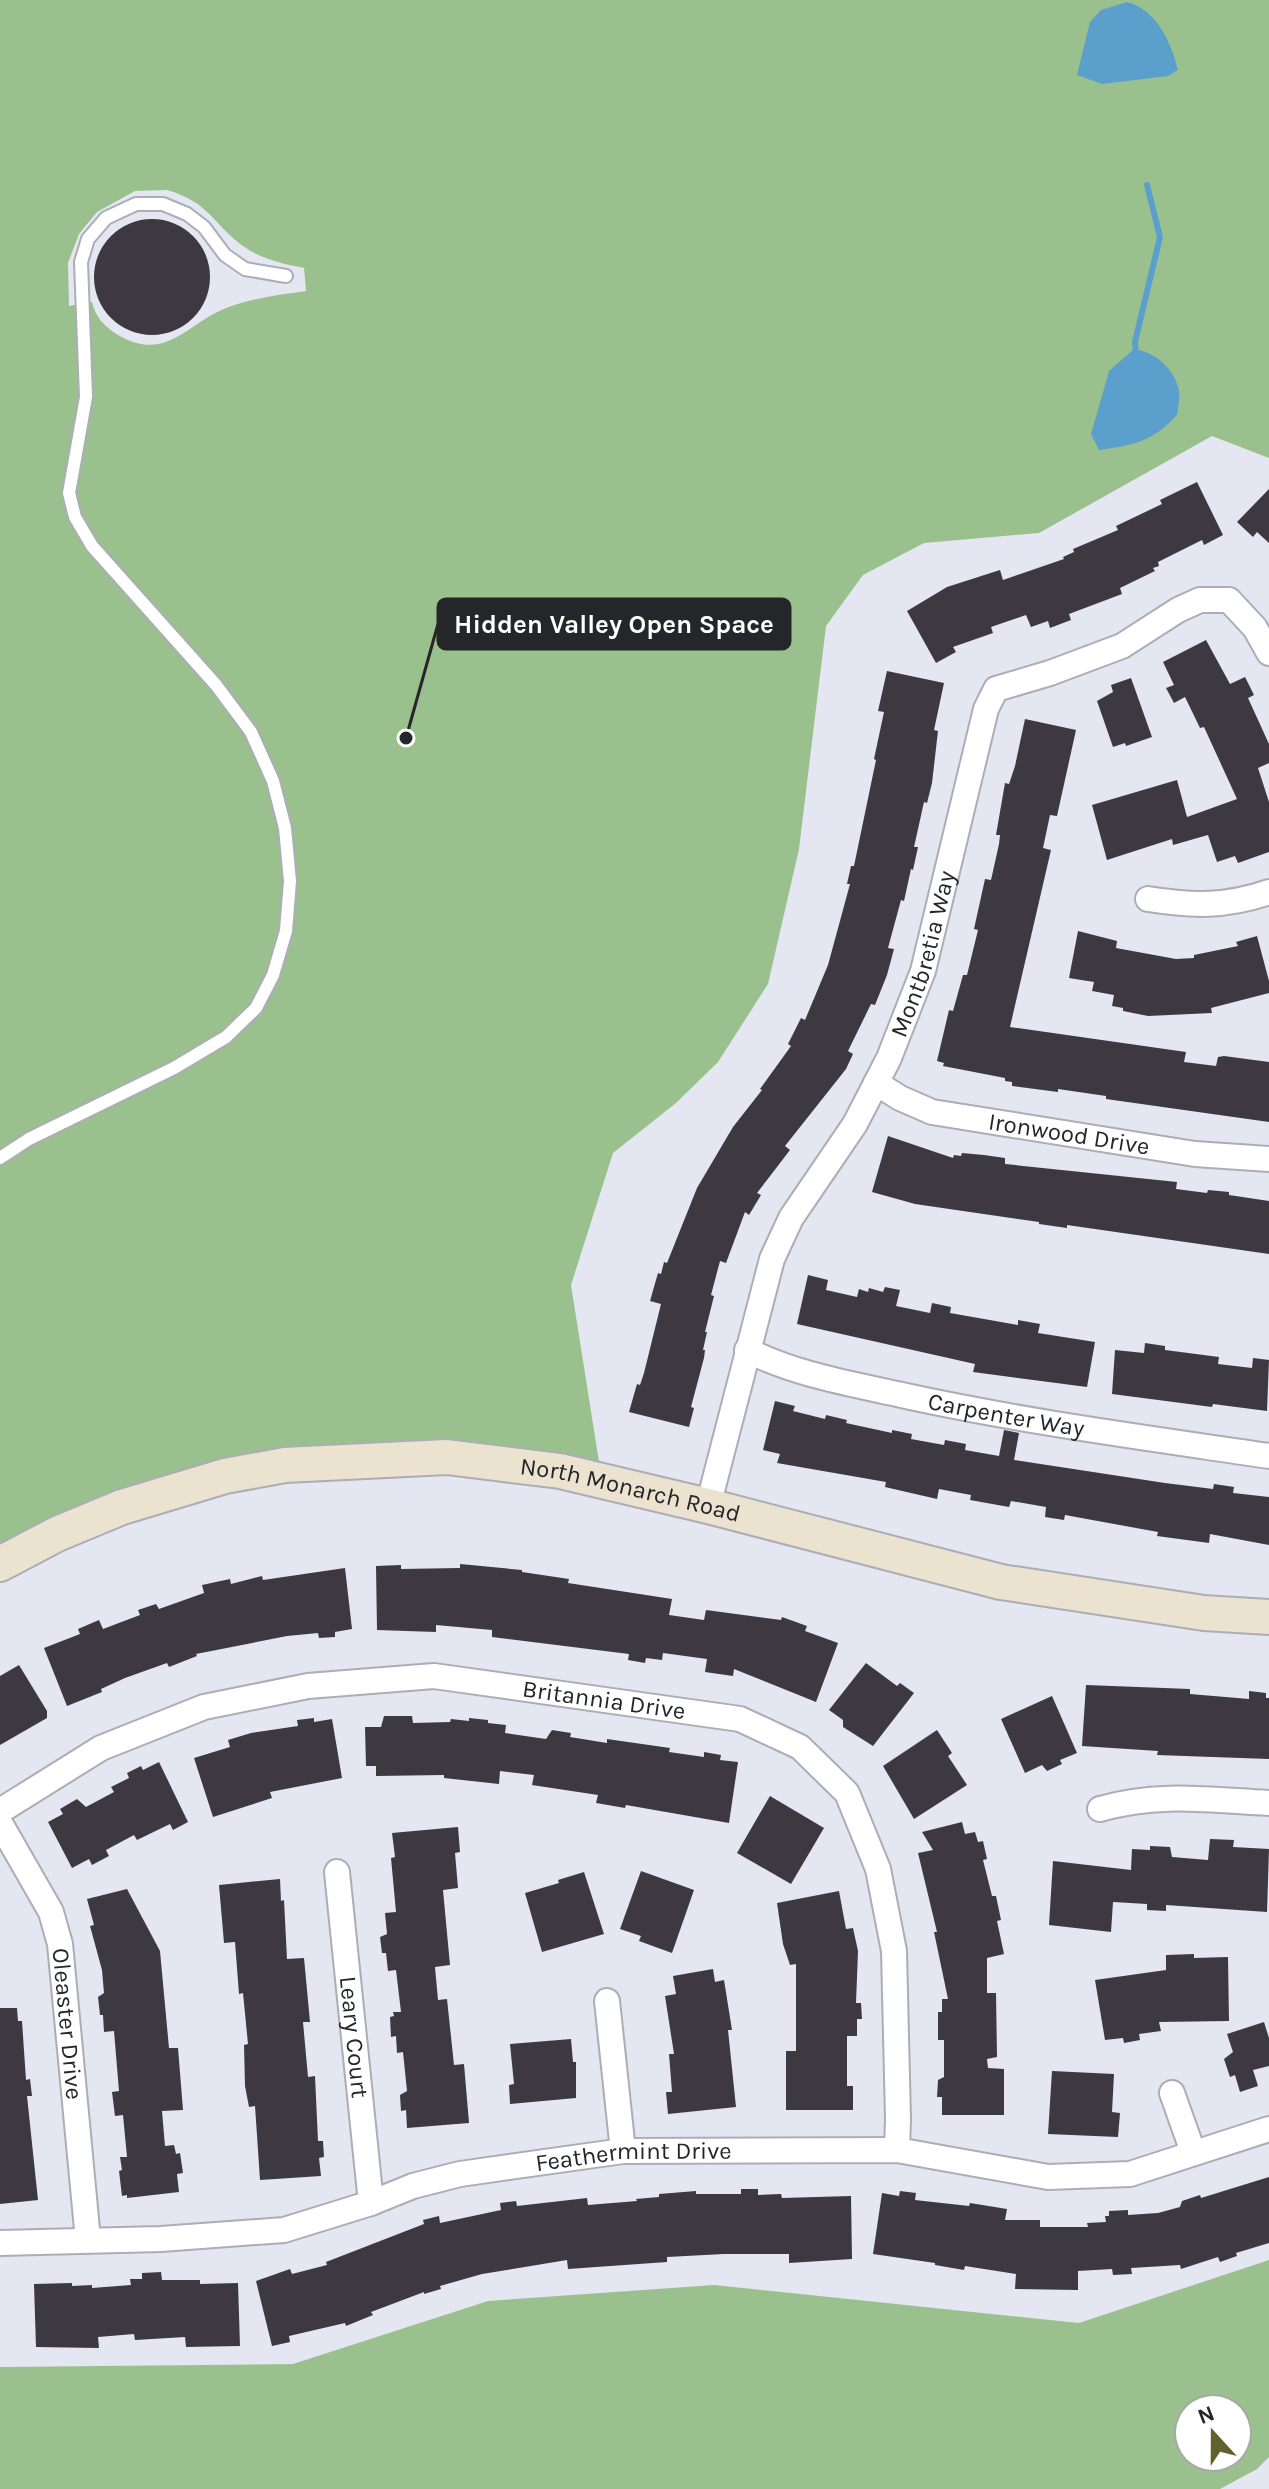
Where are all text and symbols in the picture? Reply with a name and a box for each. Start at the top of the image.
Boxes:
callout: Hidden Valley Open Space [438,599,790,649]
text: Hidden Valley Open Space [454,609,774,640]
street label: Montbretia Way [885,868,961,1041]
street label: Ironwood Drive [986,1107,1152,1161]
street label: Carpenter Way [926,1387,1086,1442]
street label: North Monarch Road [519,1452,744,1528]
street label: Britannia Drive [521,1675,687,1725]
street label: Oleaster Drive [46,1947,89,2101]
street label: Leary Court [334,1975,374,2099]
street label: Feathermint Drive [534,2137,732,2177]
north arrow [1173,2393,1253,2473]
text: N [1194,2400,1218,2430]

